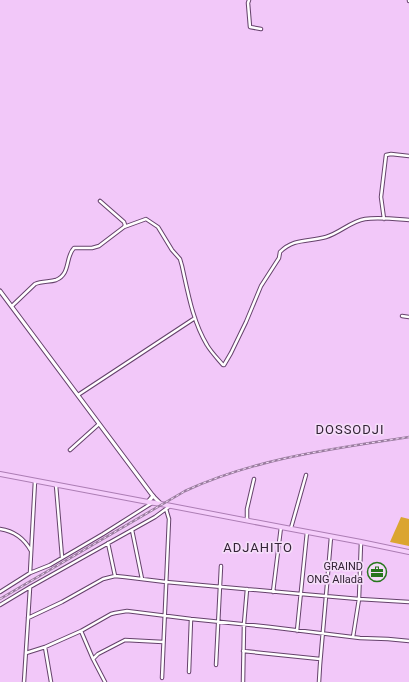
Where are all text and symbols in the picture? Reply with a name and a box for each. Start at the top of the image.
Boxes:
district label: DOSSODJI [315,422,385,437]
district label: ADJAHITO [223,540,293,555]
place label: GRAIND ONG Allada [307,560,363,586]
office icon: GRAIND ONG Allada [366,561,388,583]

